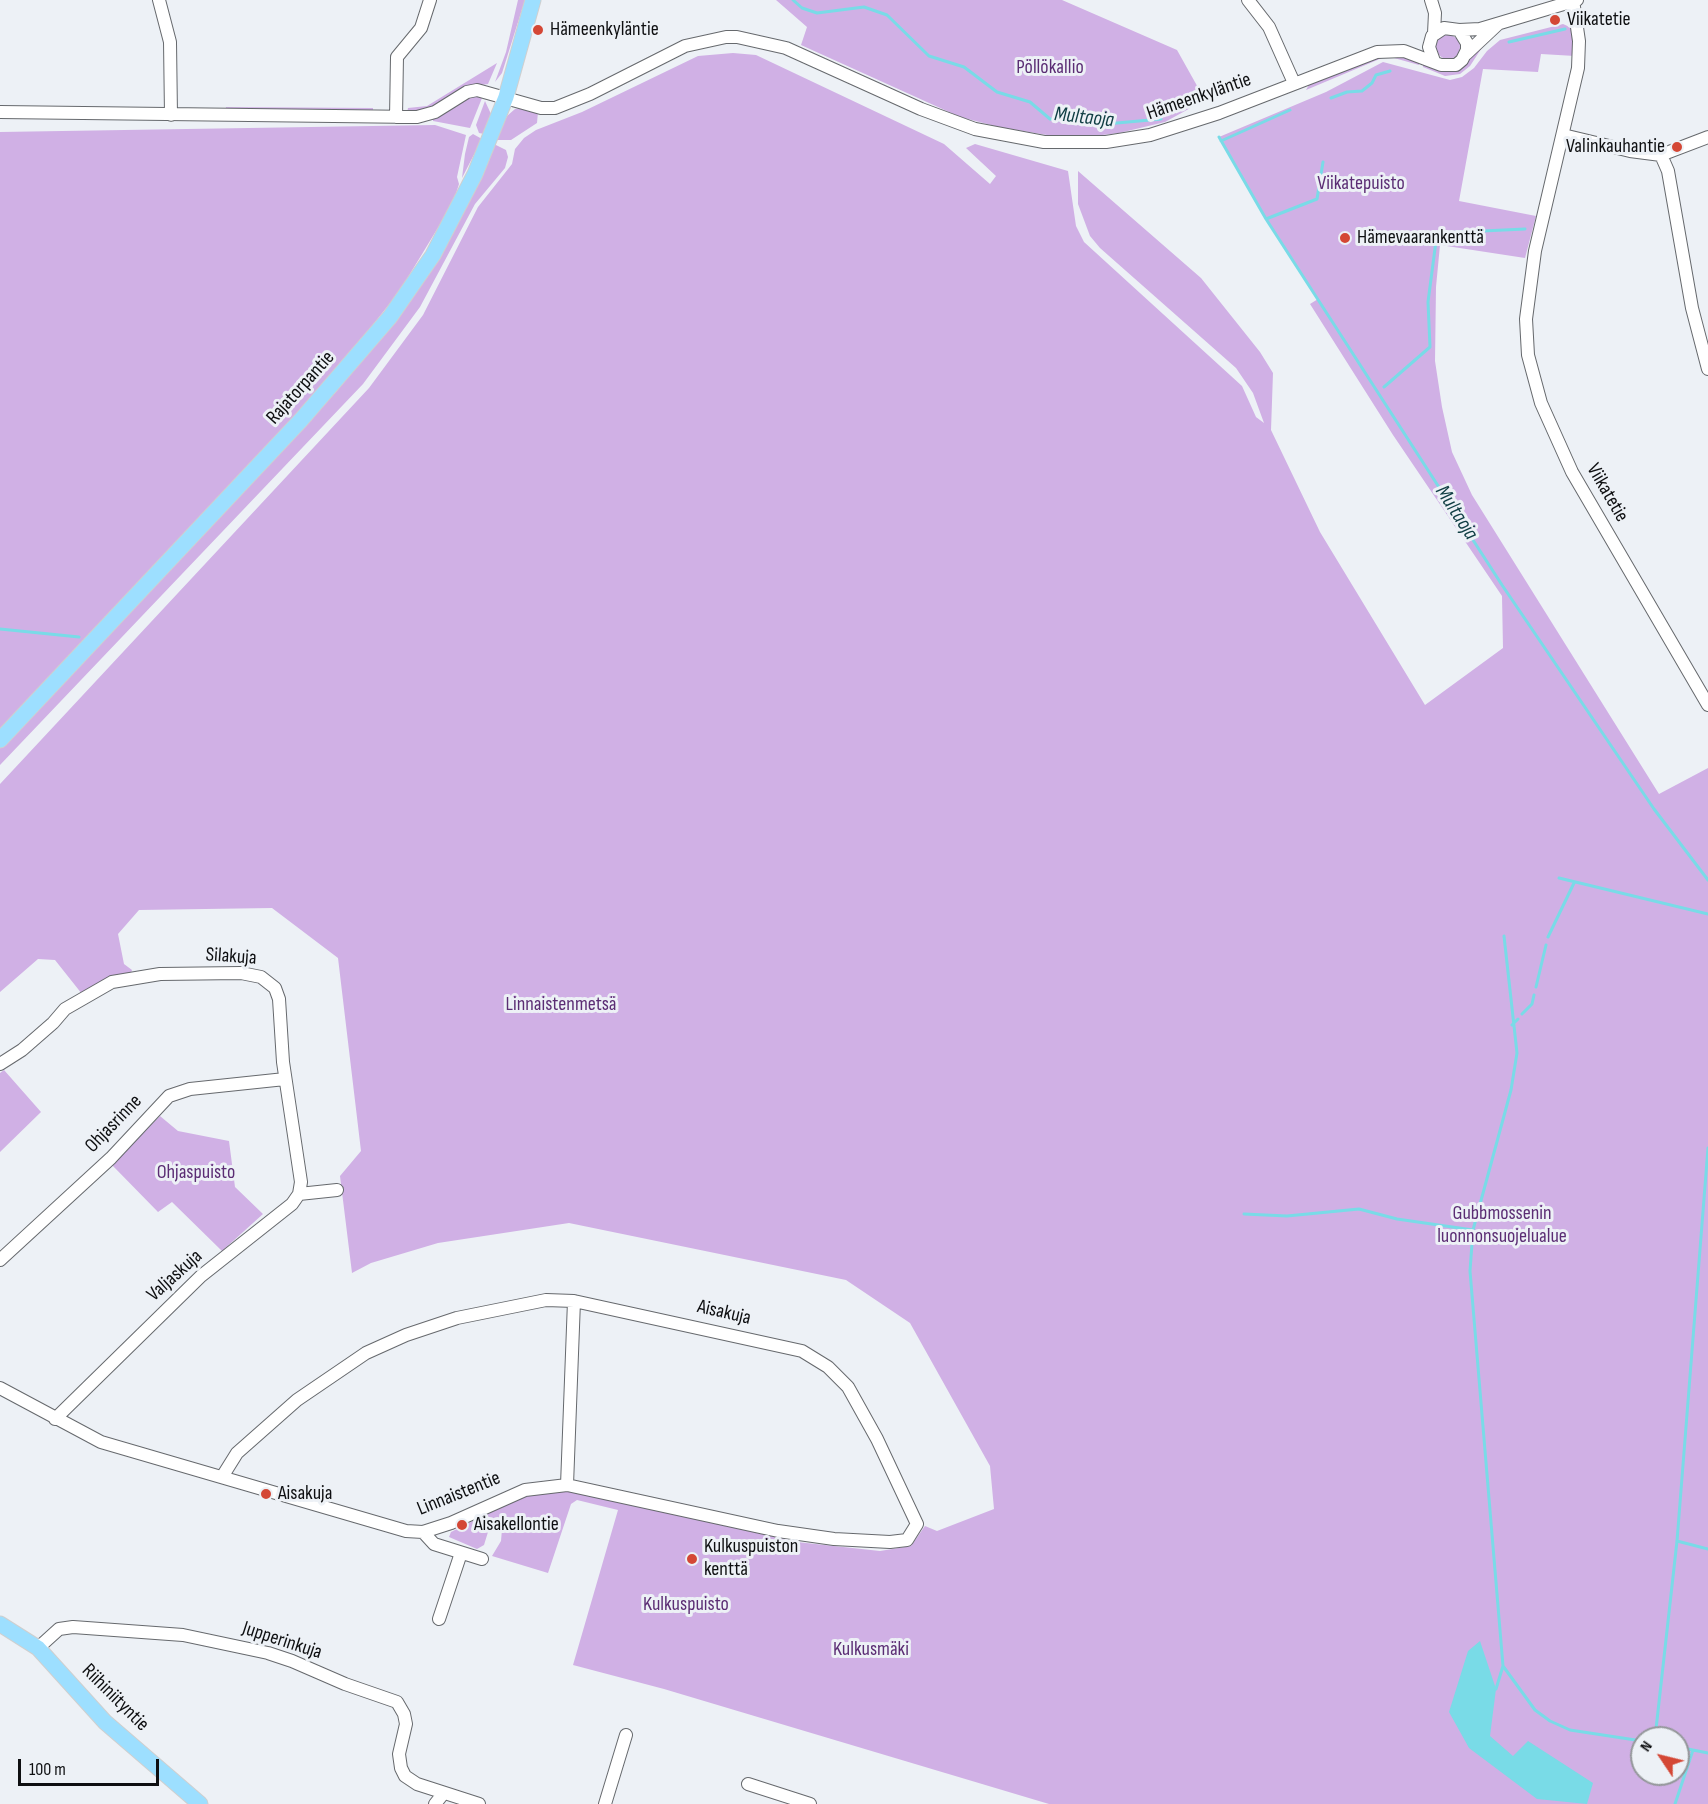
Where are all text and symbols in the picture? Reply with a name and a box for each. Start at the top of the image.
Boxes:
place label: Viikatetie [1567,8,1631,32]
marker: Viikatetie [1548,13,1562,27]
place label: Hämeenkyläntie [550,18,659,42]
marker: Hämeenkyläntie [531,23,545,37]
park label: Pöllökallio [1016,56,1084,80]
street label: Hämeenkyläntie [1144,68,1254,126]
water label: Multaoja [1053,102,1115,134]
place label: Valinkauhantie [1566,135,1665,159]
marker: Valinkauhantie [1670,140,1684,154]
park label: Viikatepuisto [1317,172,1405,196]
place label: Hämevaarankenttä [1357,226,1484,250]
marker: Hämevaarankenttä [1338,231,1352,245]
street label: Rajatorpantie [262,346,340,430]
street label: Viikatetie [1581,459,1633,527]
water label: Multaoja [1429,481,1483,545]
street label: Silakuja [205,943,257,971]
park label: Linnaistenmetsä [506,993,616,1017]
street label: Ohjasrinne [81,1090,147,1158]
park label: Ohjaspuisto [157,1161,235,1185]
park label: Gubbmossenin luonnonsuojelualue [1437,1202,1567,1249]
street label: Valjaskuja [142,1245,208,1307]
street label: Aisakuja [695,1295,753,1331]
street label: Linnaistentie [414,1467,504,1521]
place label: Aisakuja [278,1482,332,1506]
marker: Aisakuja [259,1487,273,1501]
place label: Aisakellontie [474,1513,559,1537]
marker: Aisakellontie [455,1518,469,1532]
place label: Kulkuspuiston kenttä [704,1535,798,1582]
marker: Kulkuspuiston kenttä [685,1552,699,1566]
park label: Kulkuspuisto [643,1593,729,1617]
street label: Jupperinkuja [239,1617,325,1665]
park label: Kulkusmäki [833,1638,909,1662]
street label: Riihiniityntie [76,1659,154,1737]
north arrow [1630,1726,1690,1786]
text: N [1636,1738,1657,1755]
scale bar [21,1747,162,1785]
text: 100 m [29,1759,66,1780]

